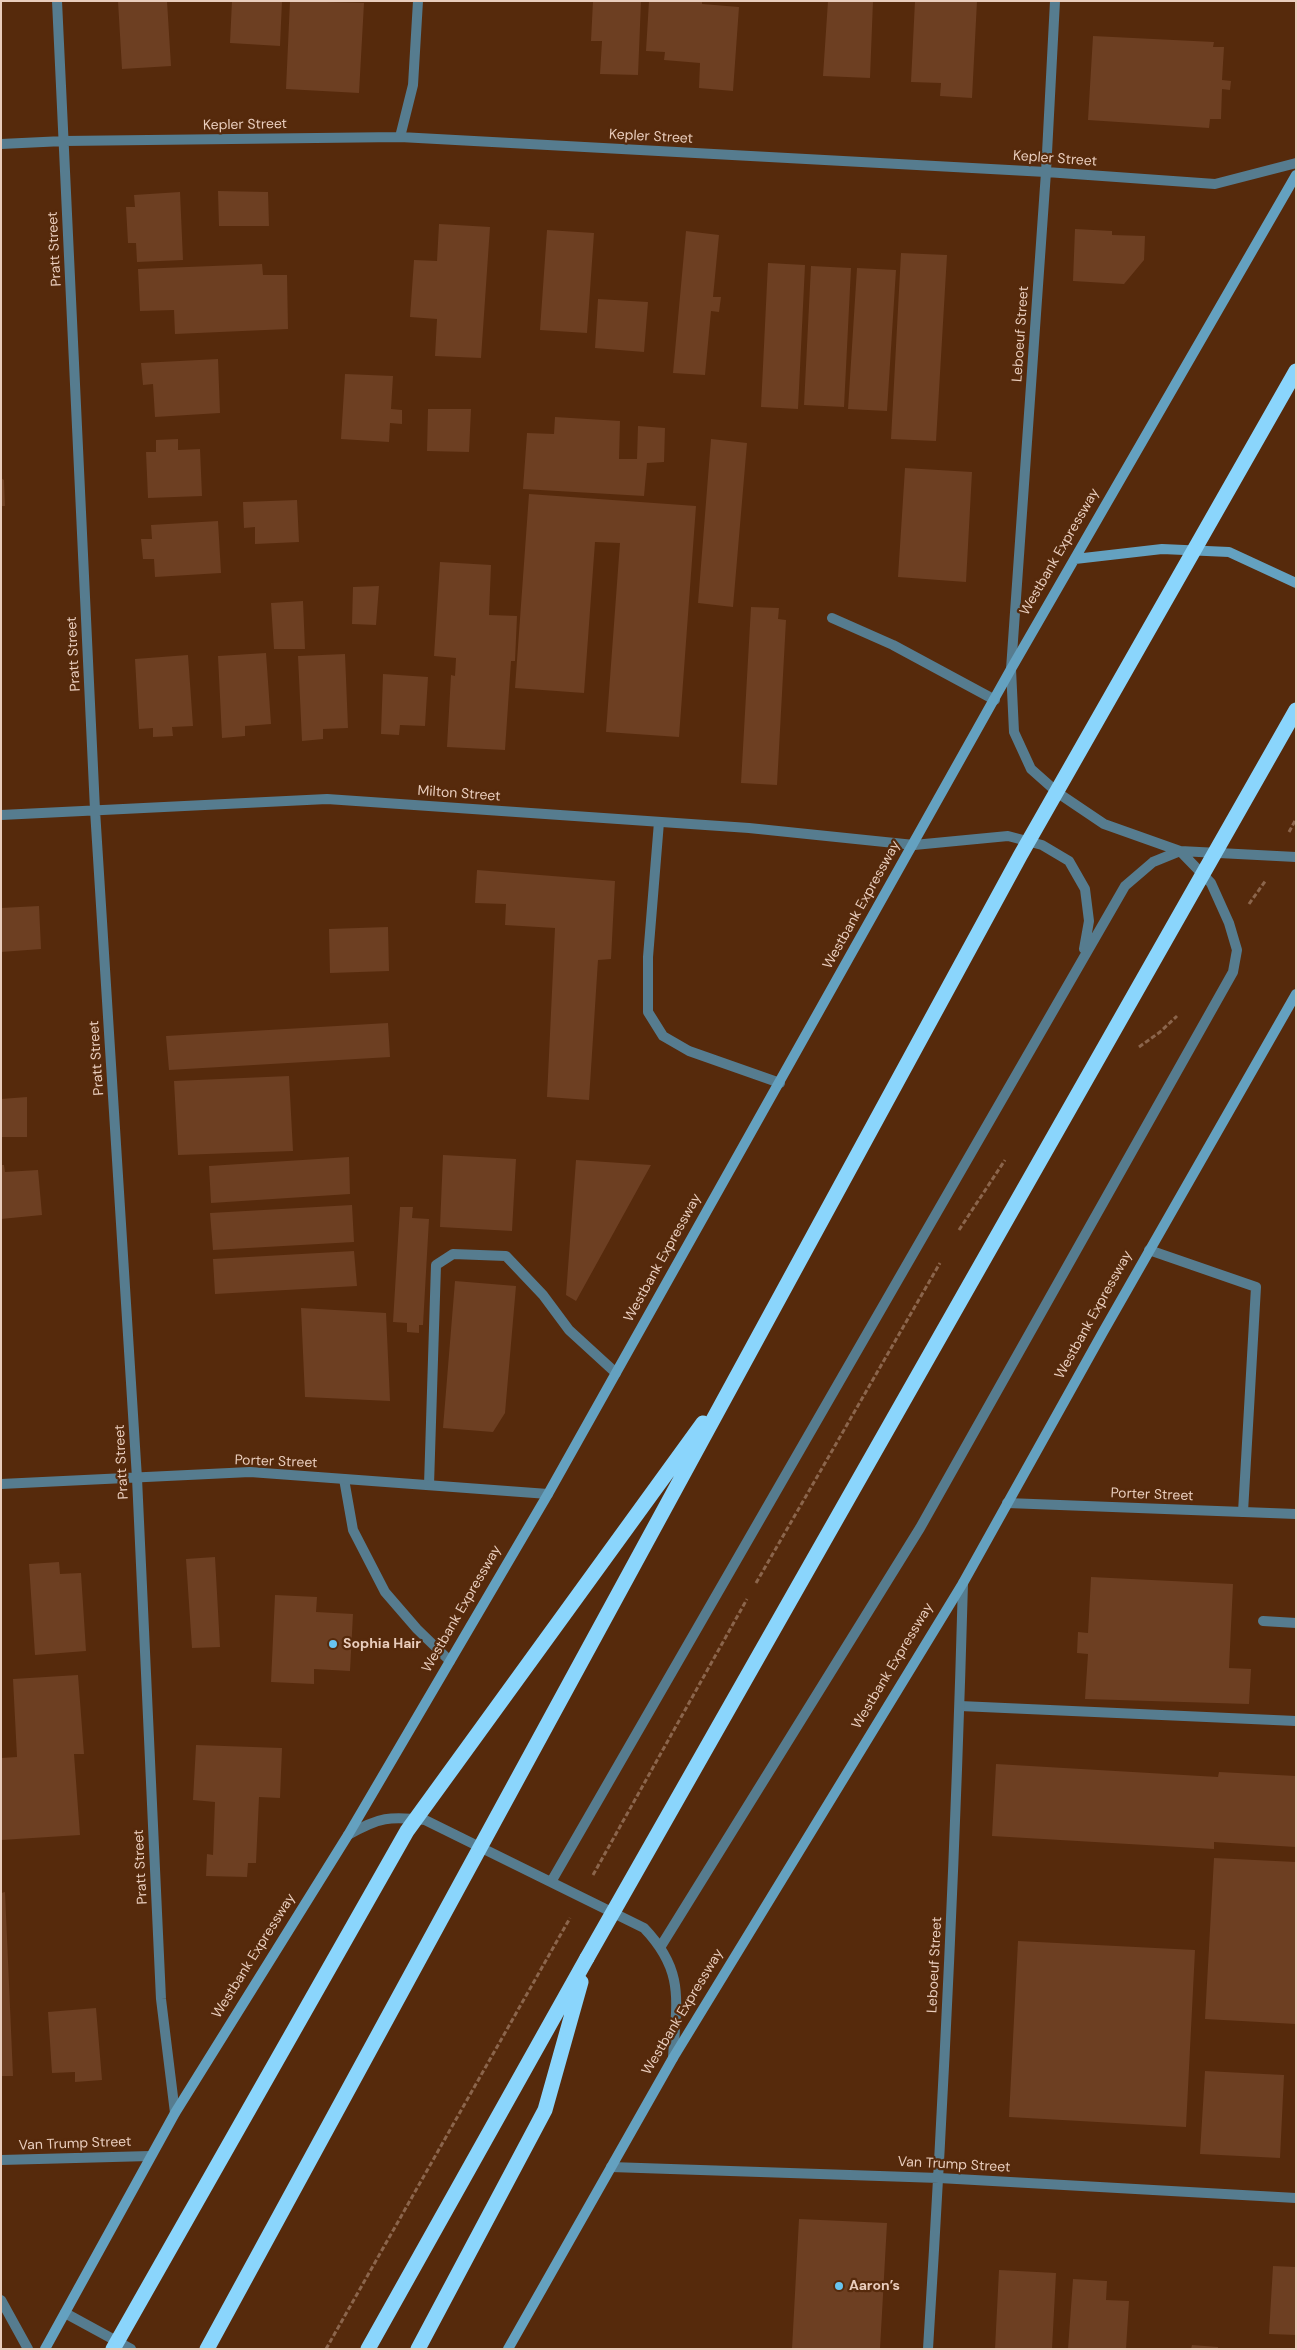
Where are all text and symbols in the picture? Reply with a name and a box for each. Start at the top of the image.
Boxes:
street label: Kepler Street [203,116,287,134]
street label: Kepler Street [609,126,693,148]
street label: Kepler Street [1012,148,1098,170]
street label: Pratt Street [45,211,65,287]
street label: Leboeuf Street [1009,285,1033,383]
street label: Westbank Expressway [1017,485,1103,619]
street label: Pratt Street [64,616,84,692]
street label: Milton Street [417,783,501,805]
street label: Westbank Expressway [820,838,904,972]
street label: Pratt Street [86,1020,108,1096]
street label: Westbank Expressway [621,1191,705,1325]
street label: Westbank Expressway [1052,1248,1136,1382]
street label: Pratt Street [112,1424,132,1500]
street label: Porter Street [234,1452,318,1472]
street label: Porter Street [1110,1485,1194,1505]
street label: Westbank Expressway [419,1542,505,1676]
street label: Westbank Expressway [849,1600,937,1732]
place label: Sophia Hair [343,1636,421,1652]
marker: Sophia Hair [327,1638,339,1650]
street label: Pratt Street [131,1829,151,1905]
street label: Westbank Expressway [209,1890,299,2022]
street label: Leboeuf Street [924,1917,946,2013]
street label: Westbank Expressway [639,1946,727,2078]
street label: Van Trump Street [18,2134,132,2154]
street label: Van Trump Street [897,2154,1011,2176]
place label: Aaron’s [849,2278,900,2294]
marker: Aaron’s [833,2280,845,2292]

